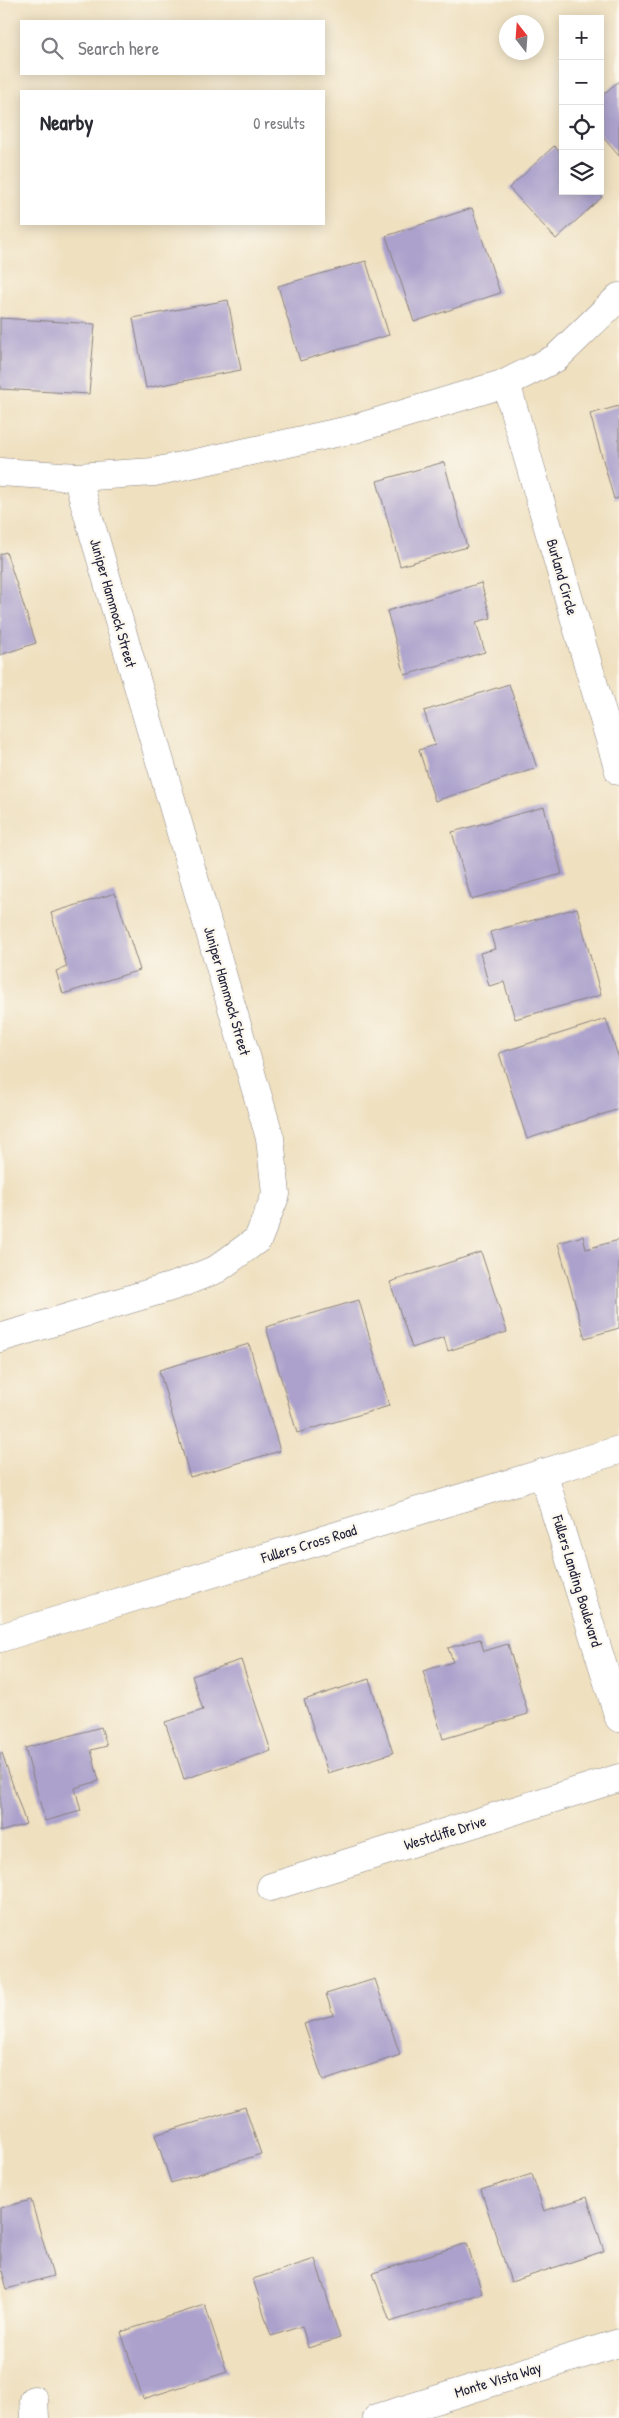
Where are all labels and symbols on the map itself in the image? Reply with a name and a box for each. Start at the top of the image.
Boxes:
north arrow [499,15,544,60]
street label: Juniper Hammock Street [85,536,142,671]
street label: Burland Circle [542,536,583,617]
street label: Juniper Hammock Street [199,924,256,1059]
street label: Fullers Landing Boulevard [547,1512,608,1649]
street label: Fullers Cross Road [258,1519,359,1568]
street label: Westcliffe Drive [401,1810,489,1855]
street label: Monte Vista Way [452,2356,544,2403]

